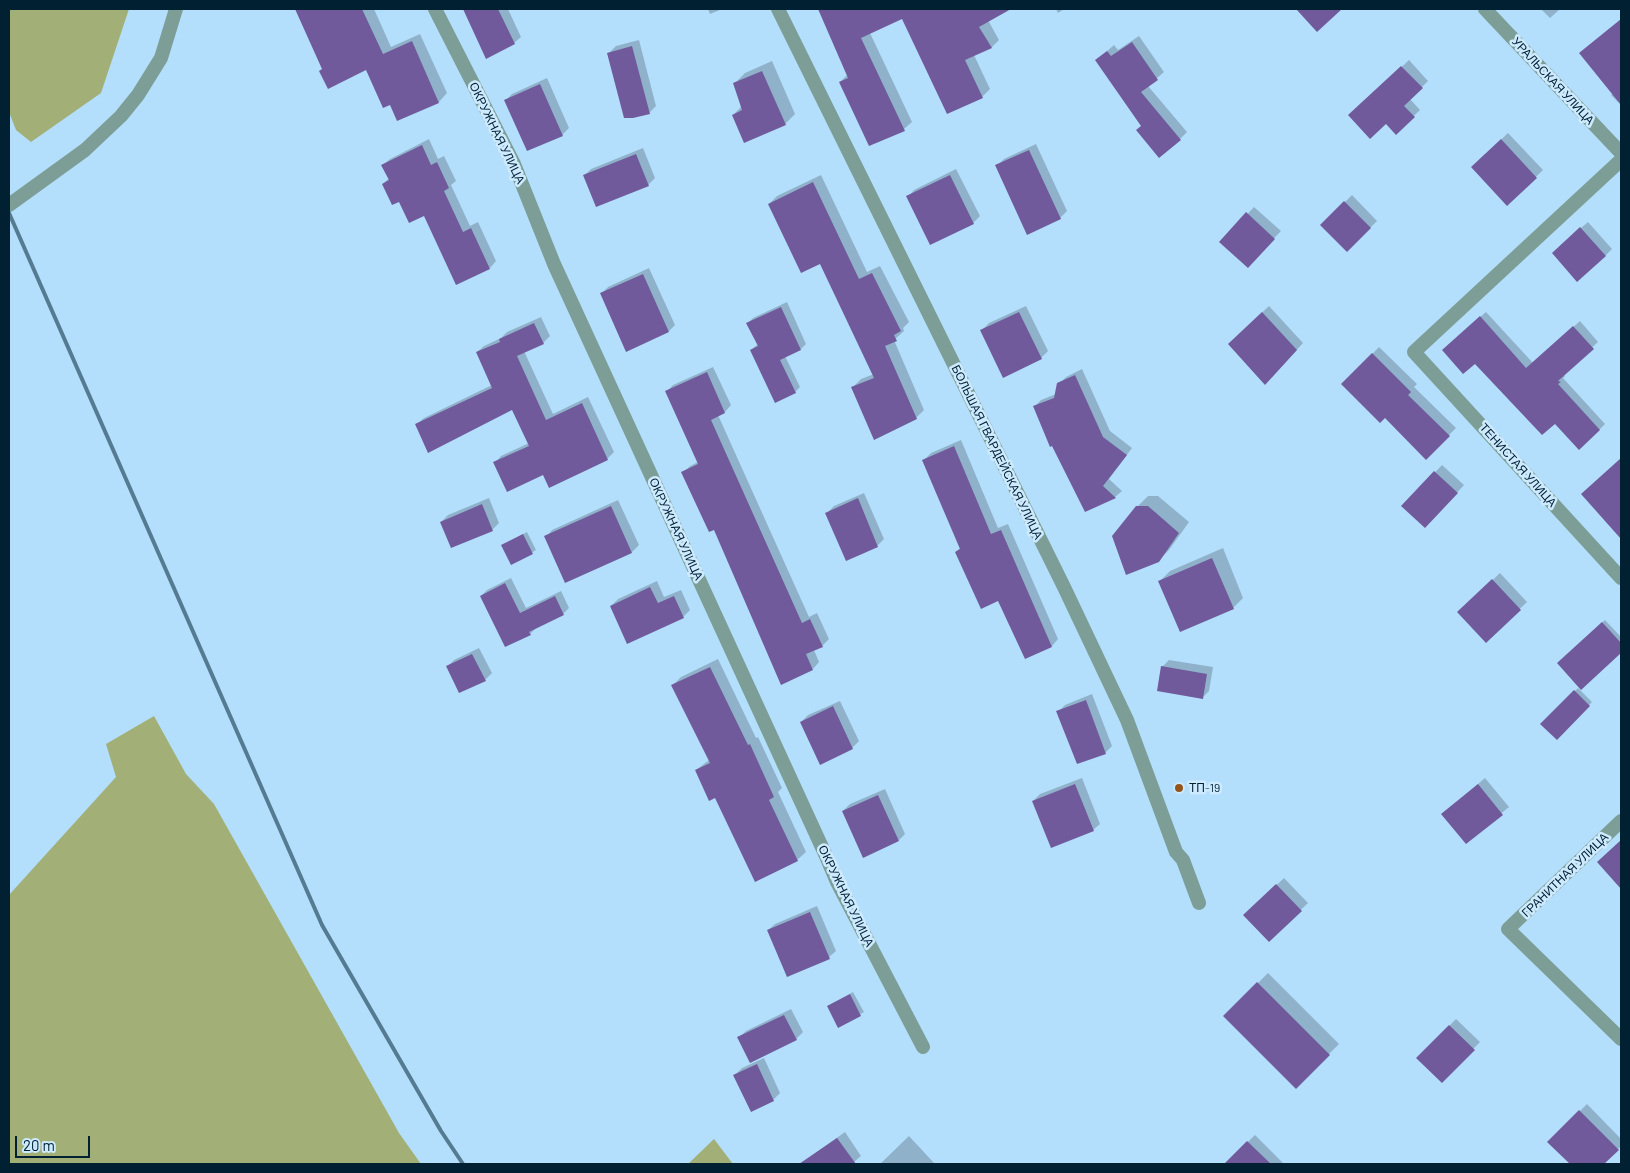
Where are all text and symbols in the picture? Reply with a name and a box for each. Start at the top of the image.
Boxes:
street label: УРАЛЬСКАЯ УЛИЦА [1509,34,1597,128]
street label: ОКРУЖНАЯ УЛИЦА [466,80,528,186]
street label: БОЛЬШАЯ ГВАРДЕЙСКАЯ УЛИЦА [948,362,1046,542]
street label: ТЕНИСТАЯ УЛИЦА [1477,420,1559,510]
street label: ОКРУЖНАЯ УЛИЦА [646,476,706,582]
place label: ТП-19 [1189,781,1220,795]
marker: ТП-19 [1173,782,1185,794]
street label: ГРАНИТНАЯ УЛИЦА [1519,830,1611,920]
street label: ОКРУЖНАЯ УЛИЦА [815,843,877,949]
scale bar [18,1126,92,1158]
text: 20 m [23,1136,55,1154]

